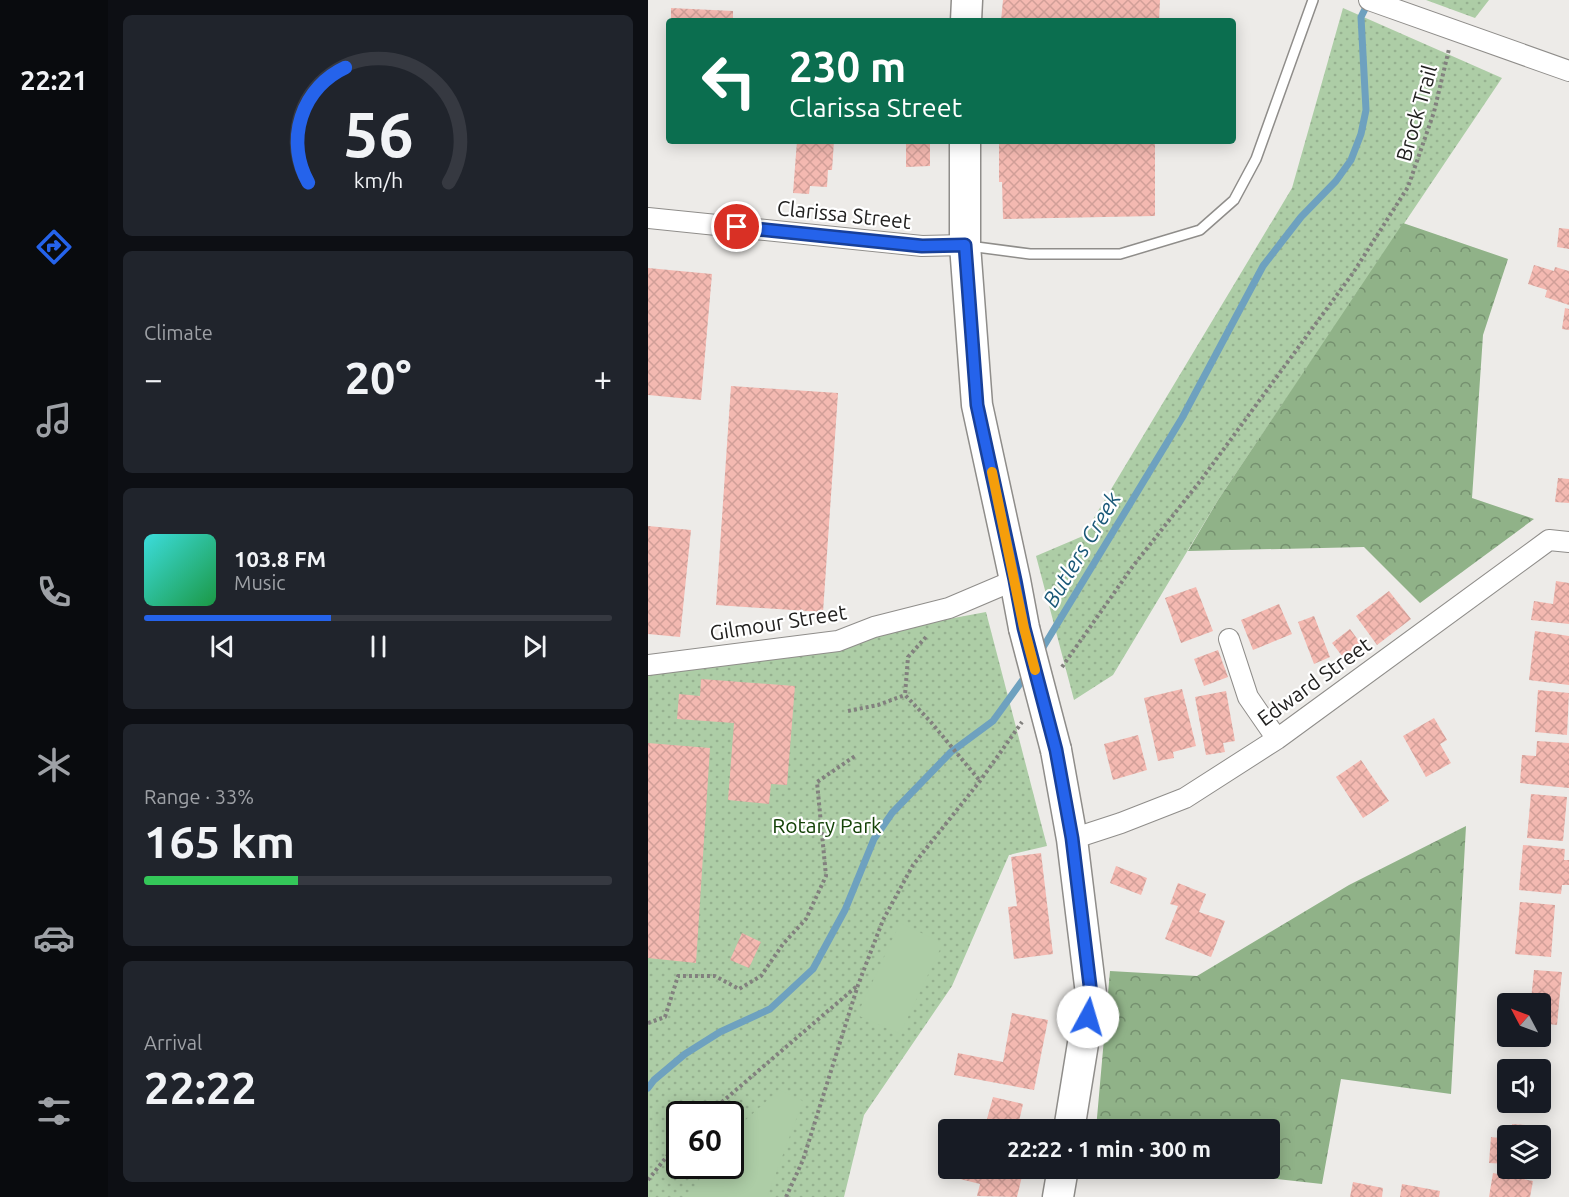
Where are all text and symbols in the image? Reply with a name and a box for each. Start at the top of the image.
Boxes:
icon: left [690,42,768,120]
text: 230 m [789,43,906,90]
street label: Brock Trail [1391,62,1441,164]
text: 22:21 [20,65,88,95]
text: Clarissa Street [789,92,962,122]
text: 56 [343,99,413,169]
text: km/h [353,168,403,192]
street label: Clarissa Street [776,195,912,233]
pin [711,201,762,252]
icon: arrive [720,210,753,243]
icon: directions [33,226,75,268]
text: Climate [144,321,213,344]
text: 20° [345,352,411,403]
text: − [144,360,163,397]
text: + [593,360,612,397]
icon: music [33,399,75,441]
water label: Butlers Creek [1037,486,1125,611]
text: 103.8 FM [234,546,326,571]
icon: phone [33,571,75,613]
text: Music [234,571,286,594]
street label: Gilmour Street [708,599,848,645]
icon: previous [206,630,239,663]
icon: pause [362,630,395,663]
icon: next [518,630,551,663]
street label: Edward Street [1252,632,1376,730]
icon: climate [33,744,75,786]
text: Range · 33% [144,785,254,808]
park label: Rotary Park [772,813,882,837]
text: 165 km [144,816,295,867]
icon: car [33,917,75,959]
position arrow [1056,985,1120,1049]
north arrow [1497,993,1551,1047]
map controls [1497,993,1551,1179]
text: Arrival [144,1031,202,1054]
button: sound [1497,1059,1551,1113]
text: 22:22 [144,1062,257,1113]
icon: filters [33,1090,75,1132]
speed limit sign: 60 [666,1101,744,1179]
button: layers [1497,1125,1551,1179]
text: 22:22 · 1 min · 300 m [1007,1136,1211,1161]

